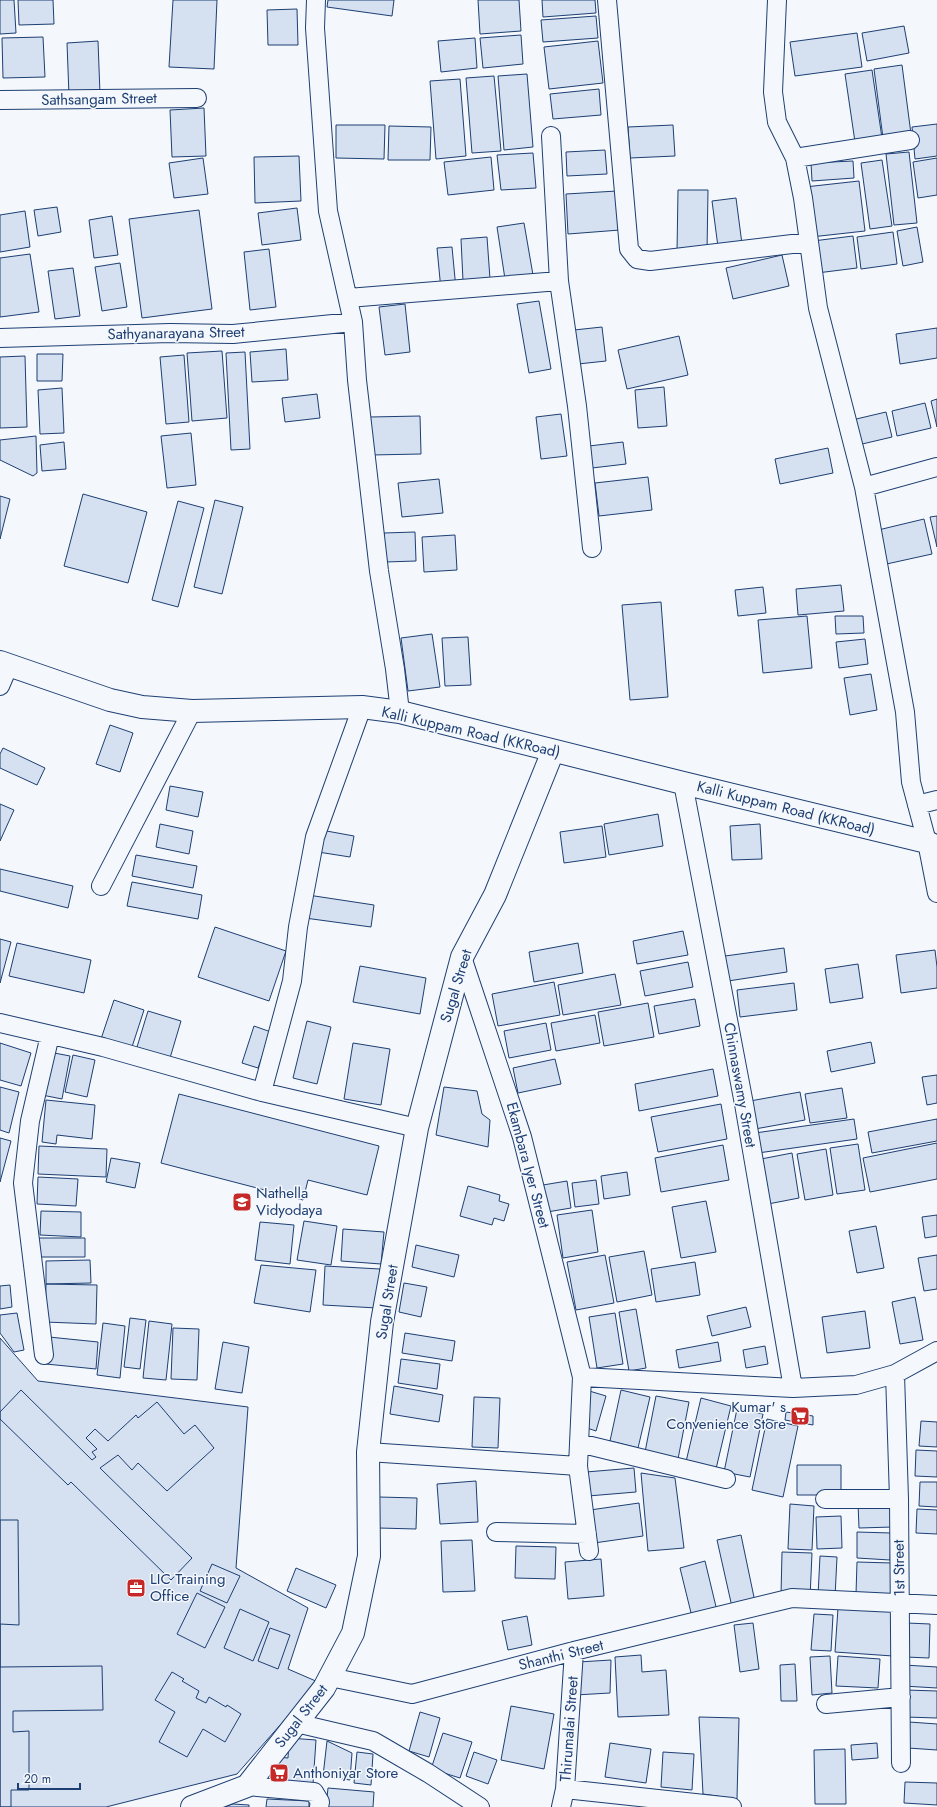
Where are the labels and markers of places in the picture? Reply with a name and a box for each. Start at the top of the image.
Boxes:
place label: Nathella Vidyodaya [256,1182,322,1221]
school or university icon: Nathella Vidyodaya [231,1191,253,1213]
place label: Kumar' s Convenience Store [666,1396,786,1435]
supermarket icon: Kumar' s Convenience Store [789,1405,811,1427]
place label: LIC Training Office [150,1568,225,1607]
office icon: LIC Training Office [125,1577,147,1599]
supermarket icon: Anthoniyar Store [268,1762,290,1784]
place label: Anthoniyar Store [293,1762,399,1784]

